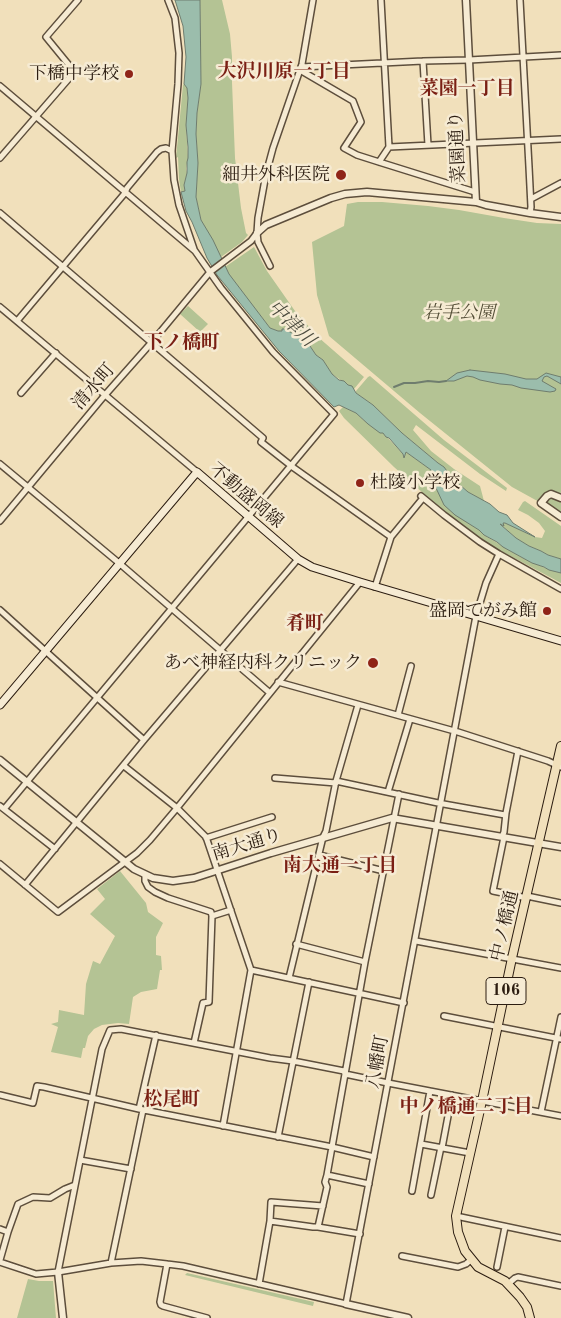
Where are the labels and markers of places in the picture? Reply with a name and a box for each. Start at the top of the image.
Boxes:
place label: 下橋中学校 [29,63,119,85]
marker: 下橋中学校 [123,68,135,80]
place label: 細井外科医院 [222,164,330,186]
marker: 細井外科医院 [334,168,348,182]
place label: 杜陵小学校 [370,472,460,494]
marker: 杜陵小学校 [354,477,366,489]
place label: 盛岡てがみ館 [429,600,537,622]
marker: 盛岡てがみ館 [541,605,553,617]
place label: あべ神経内科クリニック [164,652,362,674]
marker: あべ神経内科クリニック [366,656,380,670]

